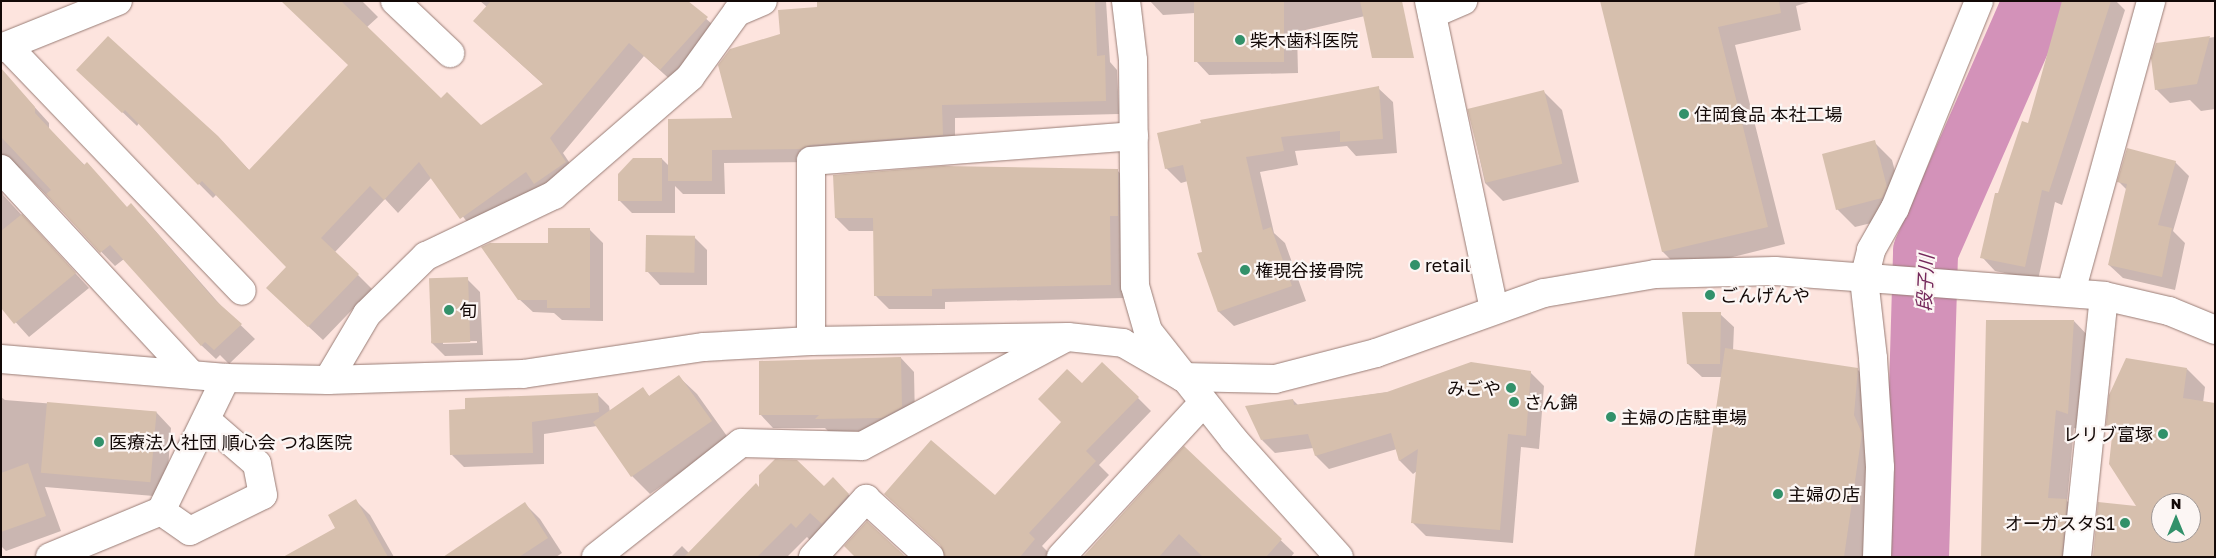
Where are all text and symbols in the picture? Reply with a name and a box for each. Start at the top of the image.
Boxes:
place label: 柴木歯科医院 [1250,29,1358,51]
marker: 柴木歯科医院 [1234,34,1246,46]
place label: 住岡食品 本社工場 [1694,103,1842,125]
marker: 住岡食品 本社工場 [1678,108,1690,120]
place label: retail [1425,254,1470,276]
water label: 段子川 [1912,254,1938,312]
place label: 権現谷接骨院 [1255,259,1363,281]
marker: retail [1409,259,1421,271]
marker: 権現谷接骨院 [1239,264,1251,276]
place label: ごんげんや [1720,284,1810,306]
marker: ごんげんや [1704,289,1716,301]
place label: 旬 [459,299,477,321]
marker: 旬 [443,304,455,316]
place label: みごや [1447,377,1501,399]
marker: みごや [1505,382,1517,394]
place label: さん錦 [1524,391,1578,413]
marker: さん錦 [1508,396,1520,408]
place label: 主婦の店駐車場 [1621,406,1747,428]
marker: 主婦の店駐車場 [1605,411,1617,423]
place label: レリブ富塚 [2063,423,2153,445]
marker: レリブ富塚 [2157,428,2169,440]
place label: 医療法人社団 順心会 つね医院 [109,431,352,453]
marker: 医療法人社団 順心会 つね医院 [93,436,105,448]
place label: 主婦の店 [1788,483,1860,505]
marker: 主婦の店 [1772,488,1784,500]
north arrow [2151,493,2201,543]
text: N [2171,495,2181,512]
place label: オーガスタS1 [2005,512,2115,534]
marker: オーガスタS1 [2119,517,2131,529]

